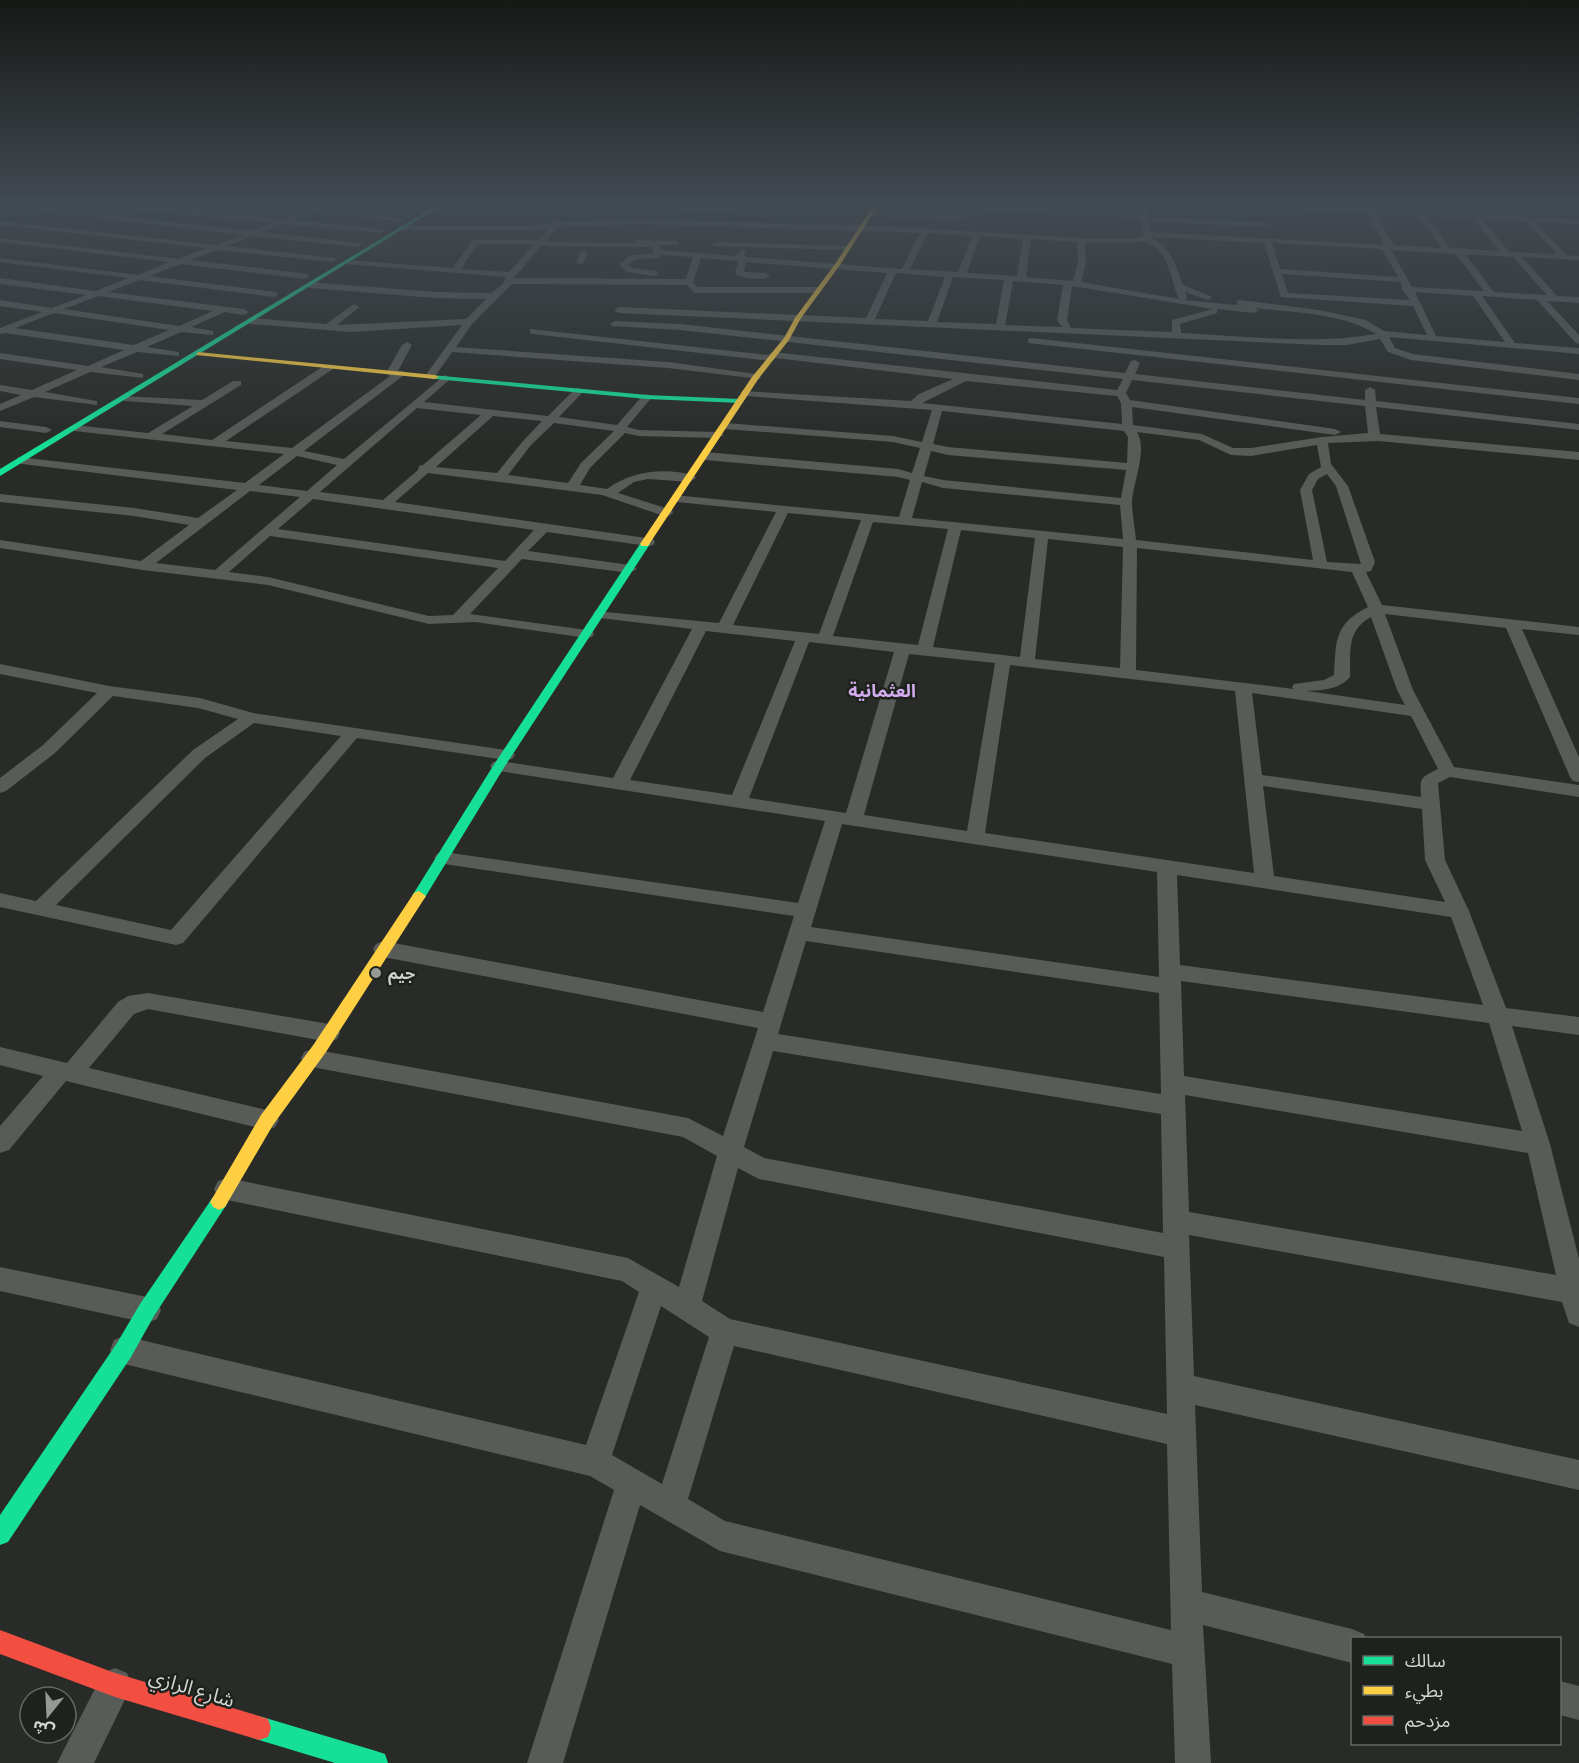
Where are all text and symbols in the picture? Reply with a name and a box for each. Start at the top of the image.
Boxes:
district label: العثمانية [848,679,916,701]
place label: جيم [388,963,415,986]
marker: جيم [369,966,383,980]
legend [1351,1637,1561,1745]
text: سالك [1405,1649,1446,1671]
street label: شارع الرازي [145,1663,238,1716]
text: بطيء [1405,1679,1443,1704]
north arrow [18,1685,78,1745]
text: مزدحم [1405,1709,1450,1734]
text: ش [30,1716,57,1742]

